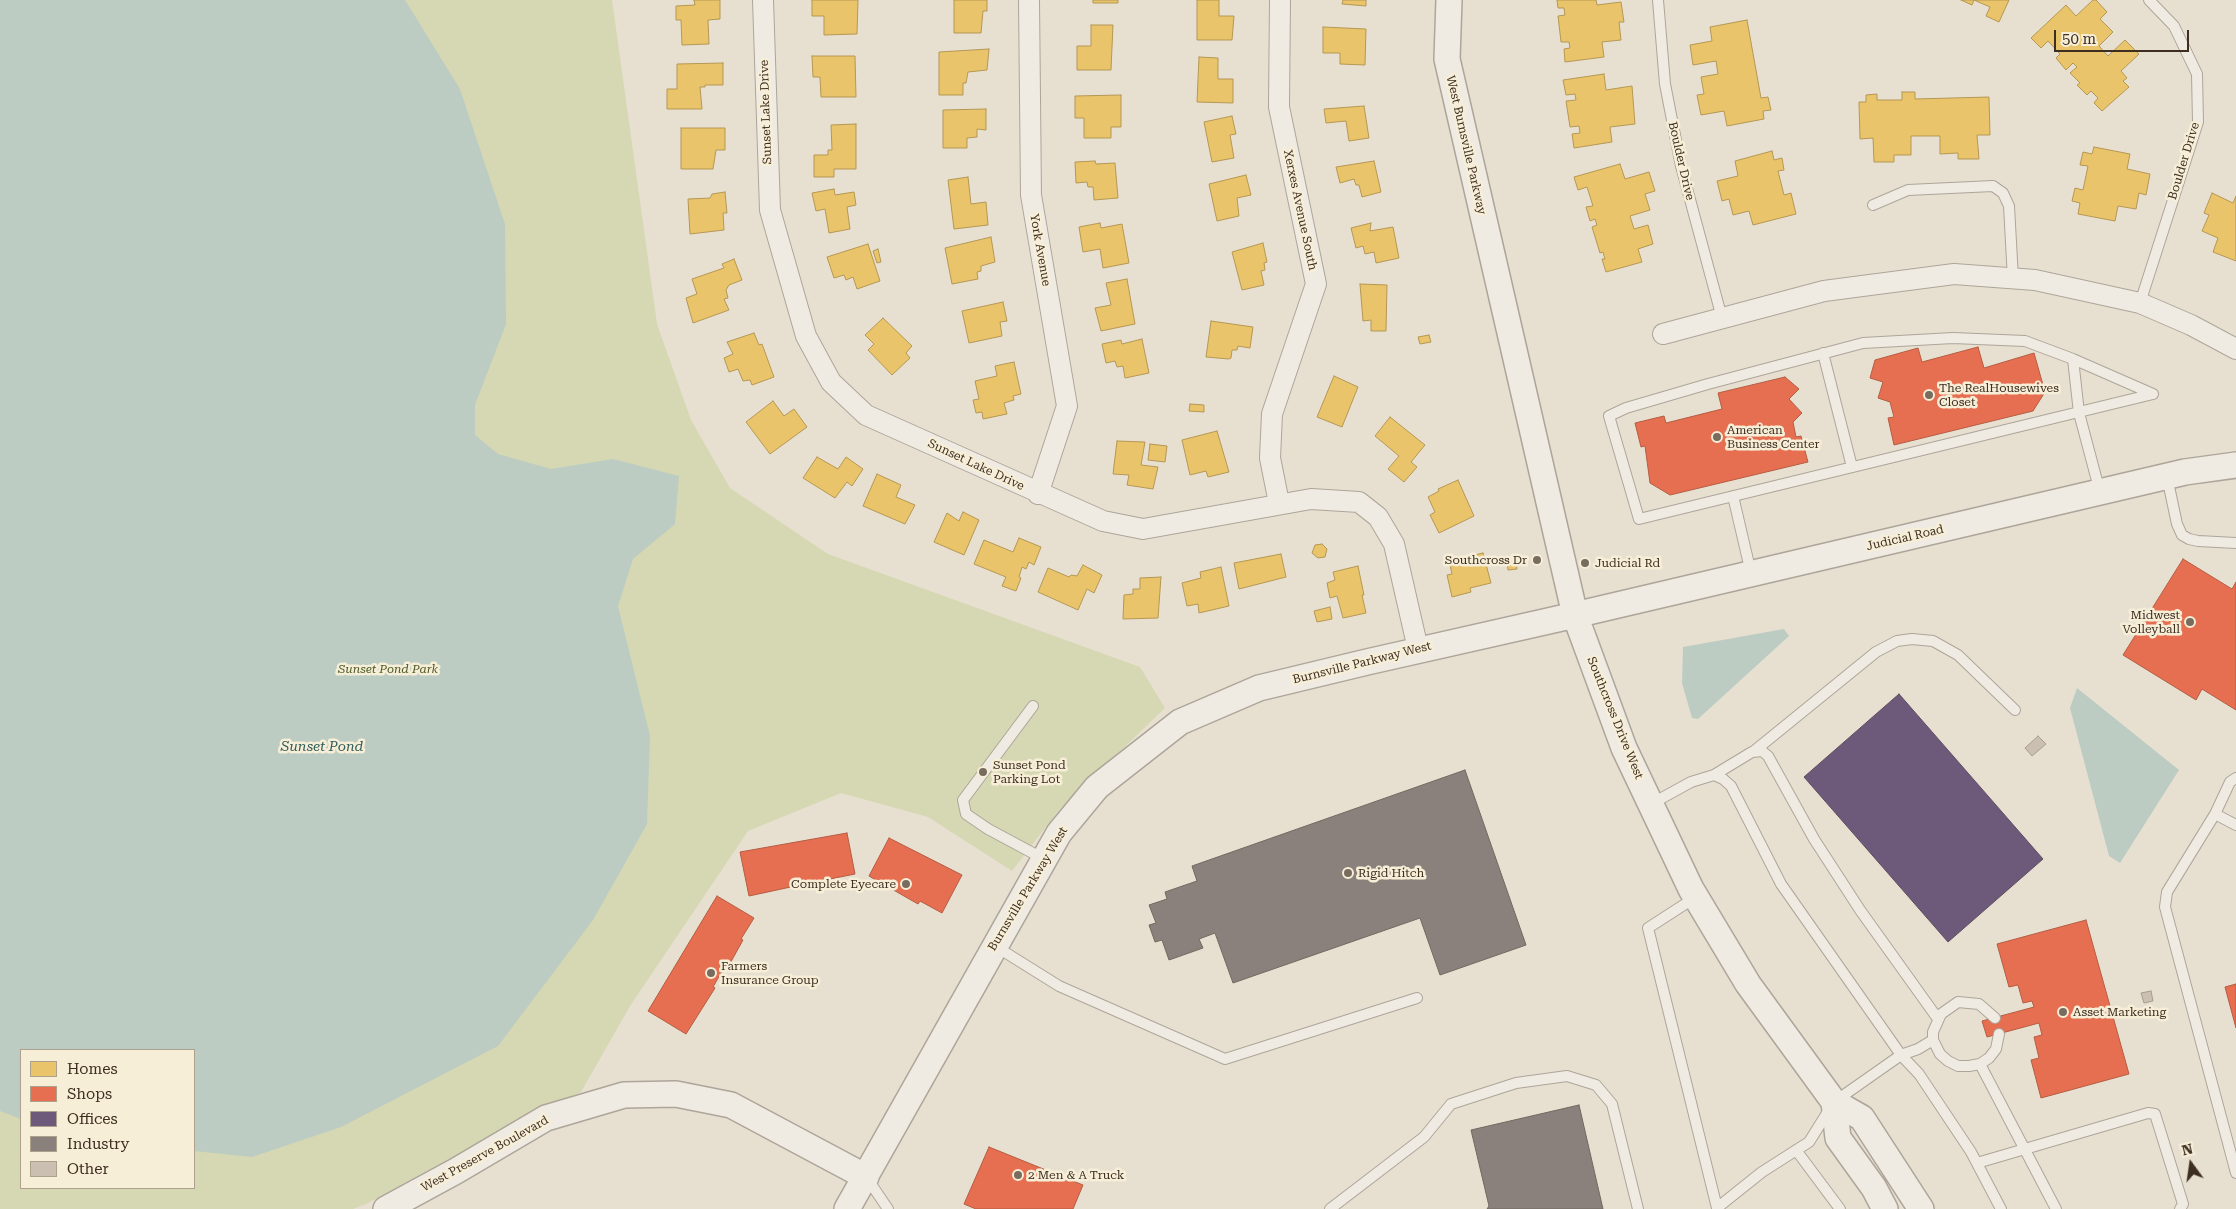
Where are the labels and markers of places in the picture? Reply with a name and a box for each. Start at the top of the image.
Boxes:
place label: The RealHousewives Closet [1939,381,2059,409]
marker: The RealHousewives Closet [1923,389,1935,401]
place label: American Business Center [1727,423,1819,451]
marker: American Business Center [1711,431,1723,443]
place label: Southcross Dr [1445,553,1527,567]
marker: Southcross Dr [1531,554,1543,566]
place label: Judicial Rd [1595,556,1660,570]
marker: Judicial Rd [1579,557,1591,569]
place label: Midwest Volleyball [2122,608,2180,636]
marker: Midwest Volleyball [2184,616,2196,628]
place label: Sunset Pond Parking Lot [993,758,1066,786]
marker: Sunset Pond Parking Lot [977,766,989,778]
place label: Rigid Hitch [1358,866,1424,880]
marker: Rigid Hitch [1342,867,1354,879]
place label: Complete Eyecare [791,877,896,891]
marker: Complete Eyecare [900,878,912,890]
place label: Farmers Insurance Group [721,959,819,987]
marker: Farmers Insurance Group [705,967,717,979]
place label: Asset Marketing [2073,1005,2166,1019]
marker: Asset Marketing [2057,1006,2069,1018]
place label: 2 Men & A Truck [1028,1168,1124,1182]
marker: 2 Men & A Truck [1012,1169,1024,1181]

